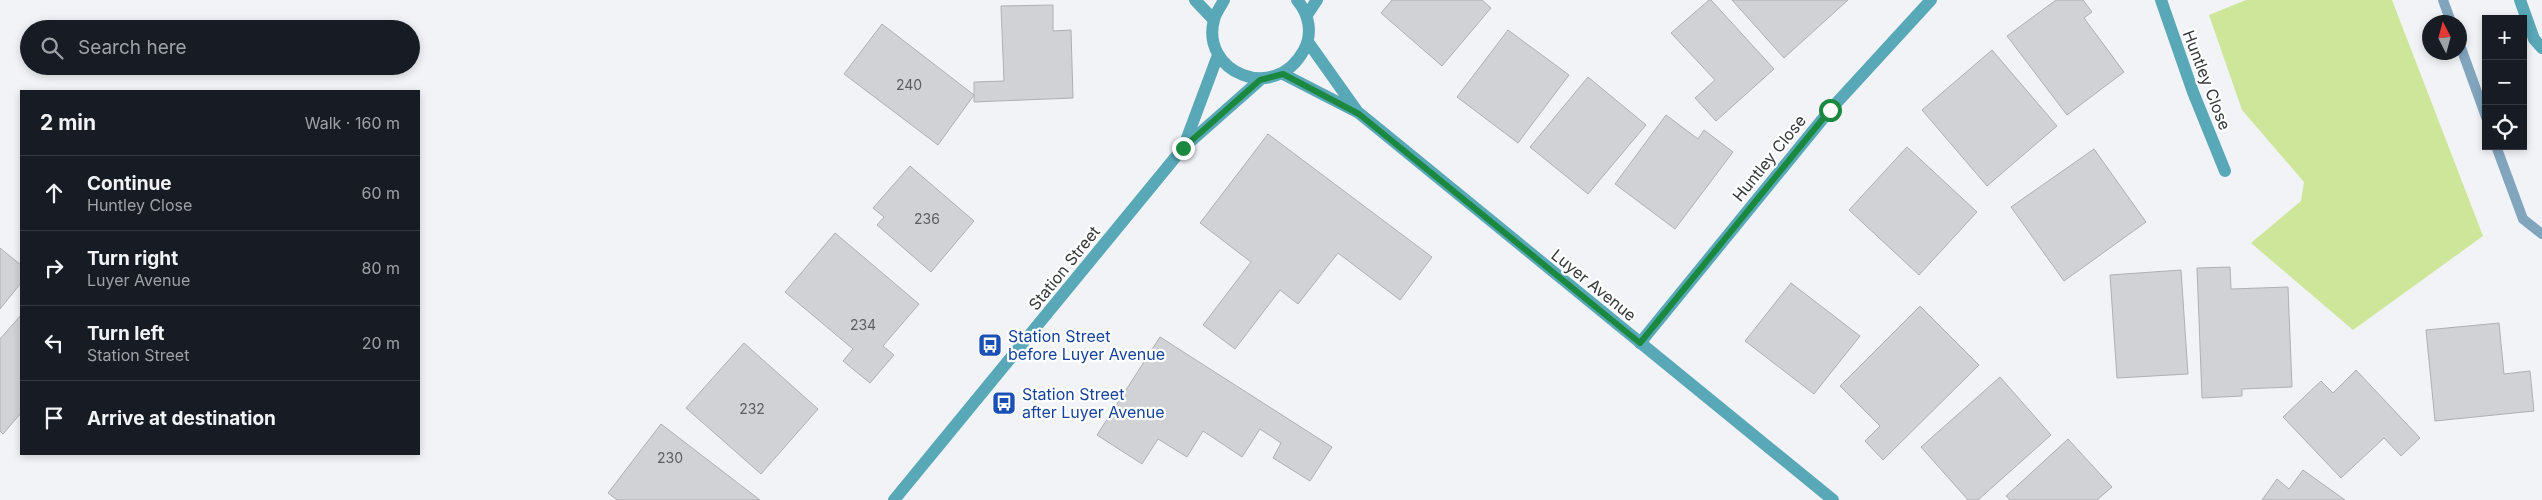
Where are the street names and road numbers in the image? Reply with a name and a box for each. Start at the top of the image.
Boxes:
street label: Huntley Close [2179,27,2235,133]
street label: Huntley Close [1728,111,1810,205]
street label: Station Street [1024,222,1104,314]
street label: Luyer Avenue [1548,245,1640,325]

